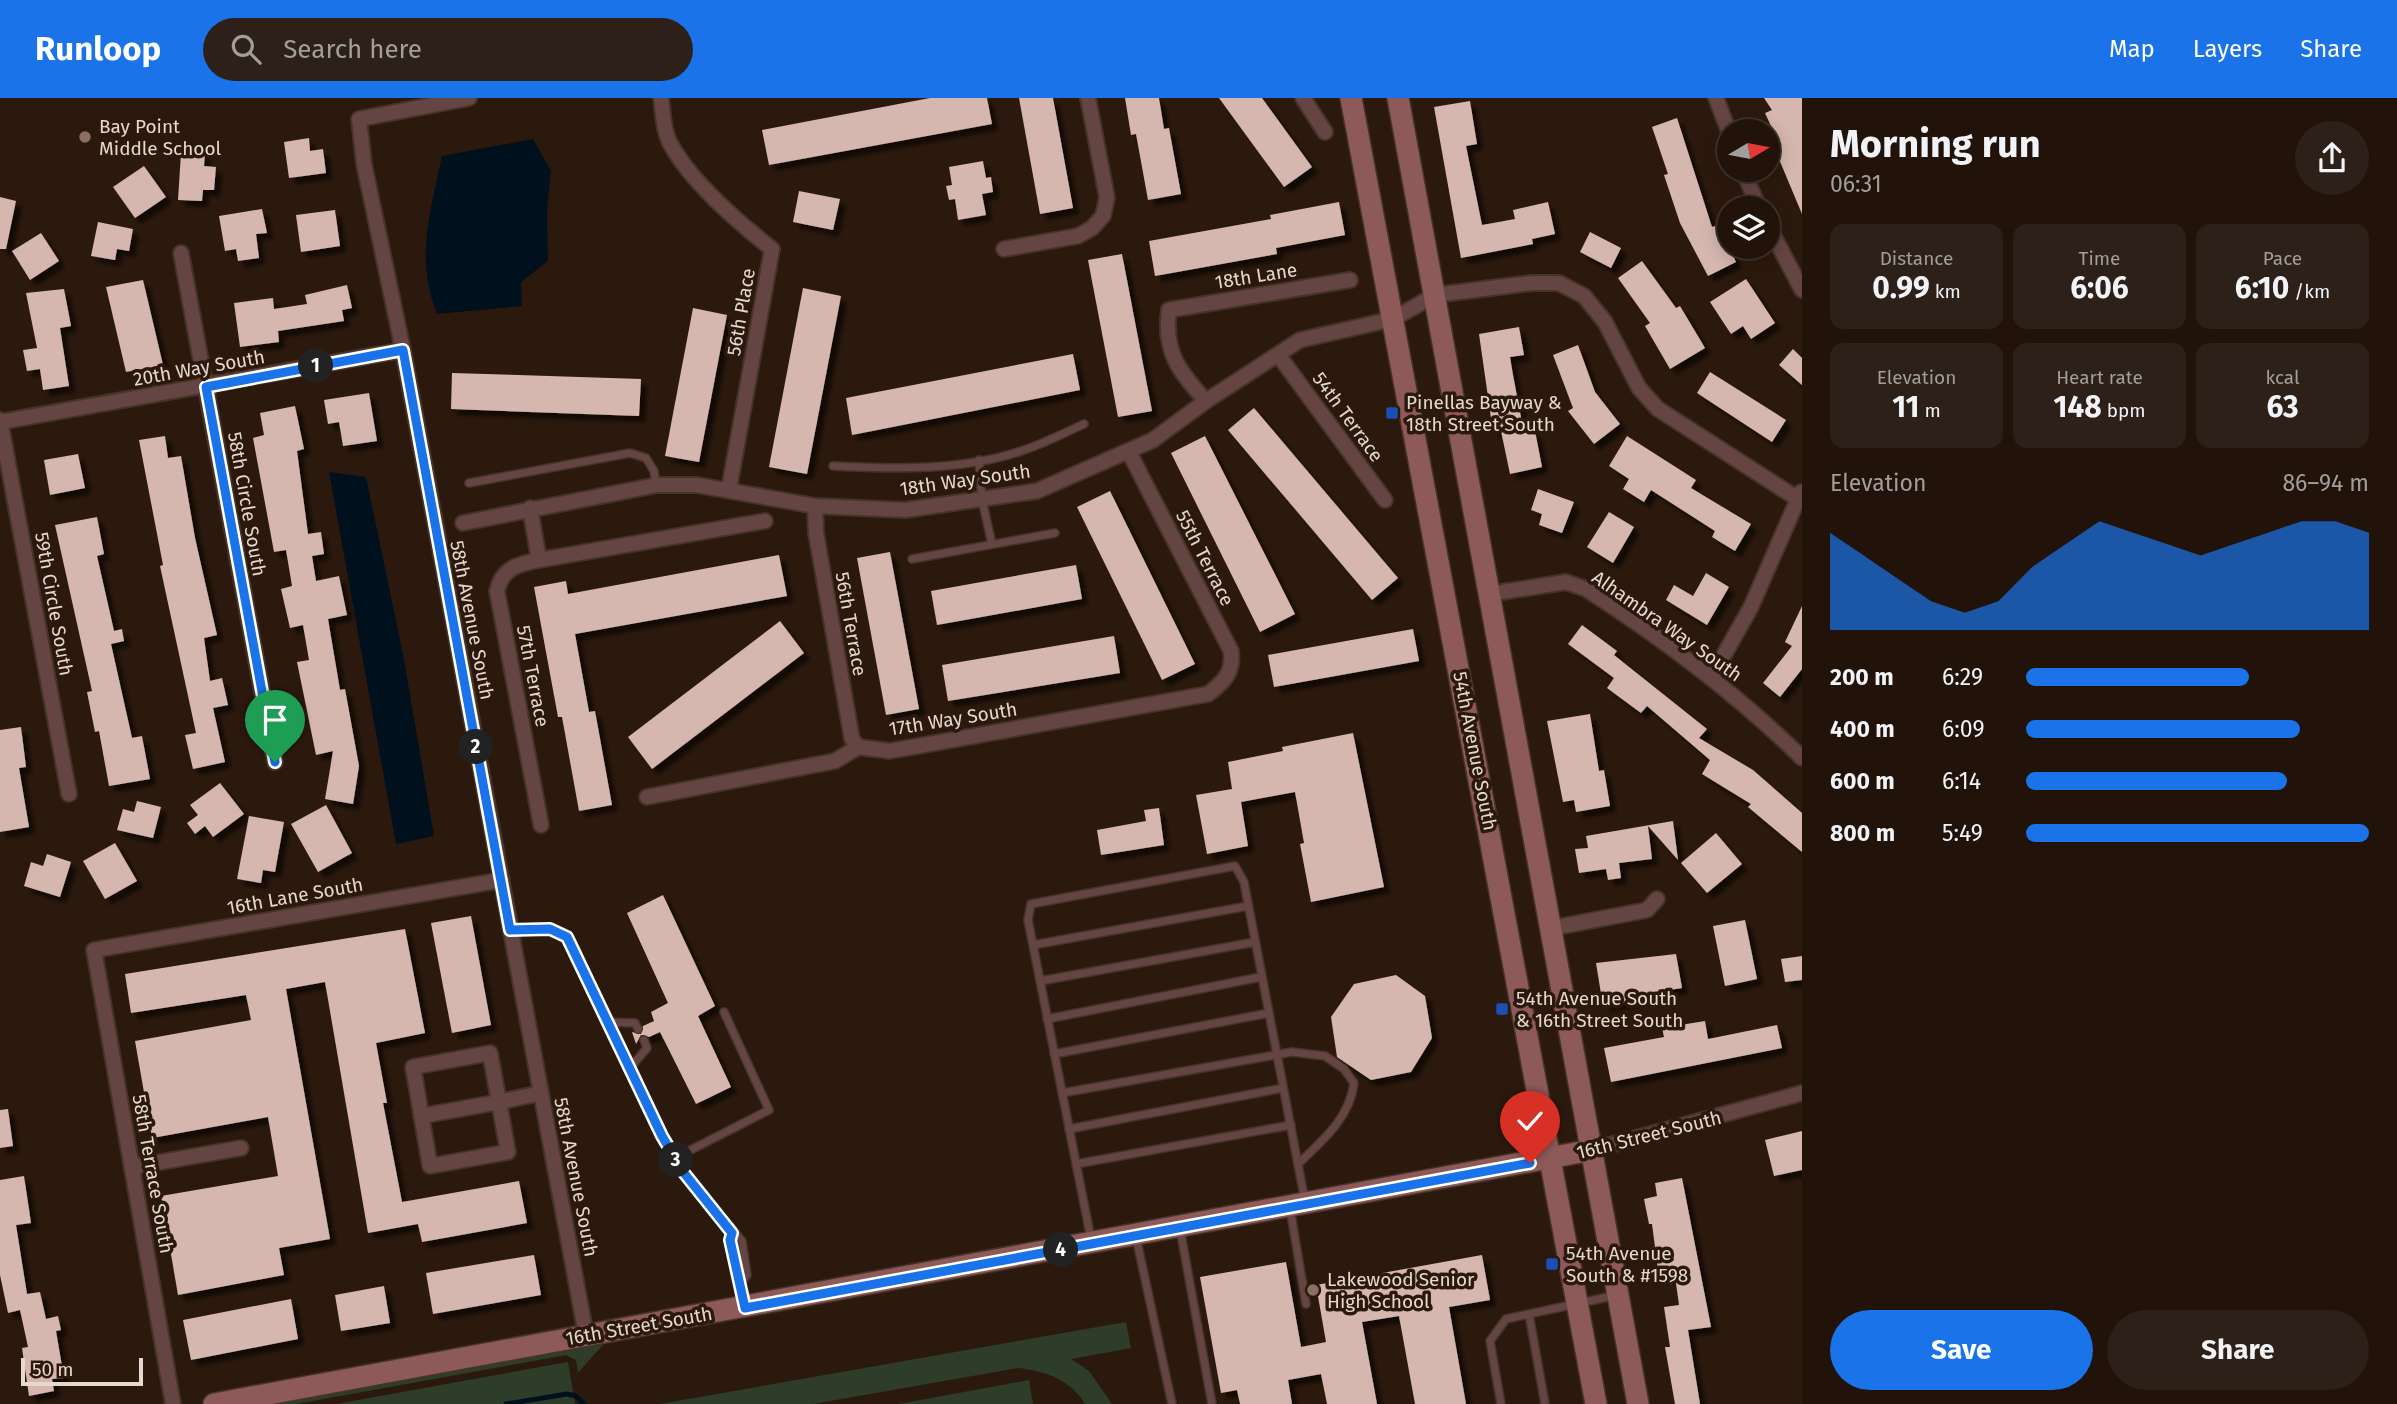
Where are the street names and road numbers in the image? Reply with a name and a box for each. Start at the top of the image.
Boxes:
street label: 18th Lane [1213,258,1299,294]
street label: 56th Place [722,266,760,358]
street label: 20th Way South [131,345,267,391]
street label: 54th Terrace [1308,368,1388,466]
street label: 58th Circle South [223,430,271,578]
street label: 18th Way South [898,459,1032,501]
street label: 55th Terrace [1171,506,1239,610]
street label: 59th Circle South [30,530,78,678]
street label: 58th Avenue South [445,538,499,702]
street label: Alhambra Way South [1588,566,1746,686]
street label: 56th Terrace [831,570,871,678]
street label: 57th Terrace [512,623,554,729]
street label: 54th Avenue South [1448,670,1502,832]
street label: 17th Way South [887,697,1019,741]
street label: 16th Lane South [225,873,365,919]
street label: 58th Terrace South [128,1093,178,1255]
street label: 58th Avenue South [549,1095,603,1259]
street label: 16th Street South [1574,1106,1724,1164]
street label: 16th Street South [564,1302,714,1350]

